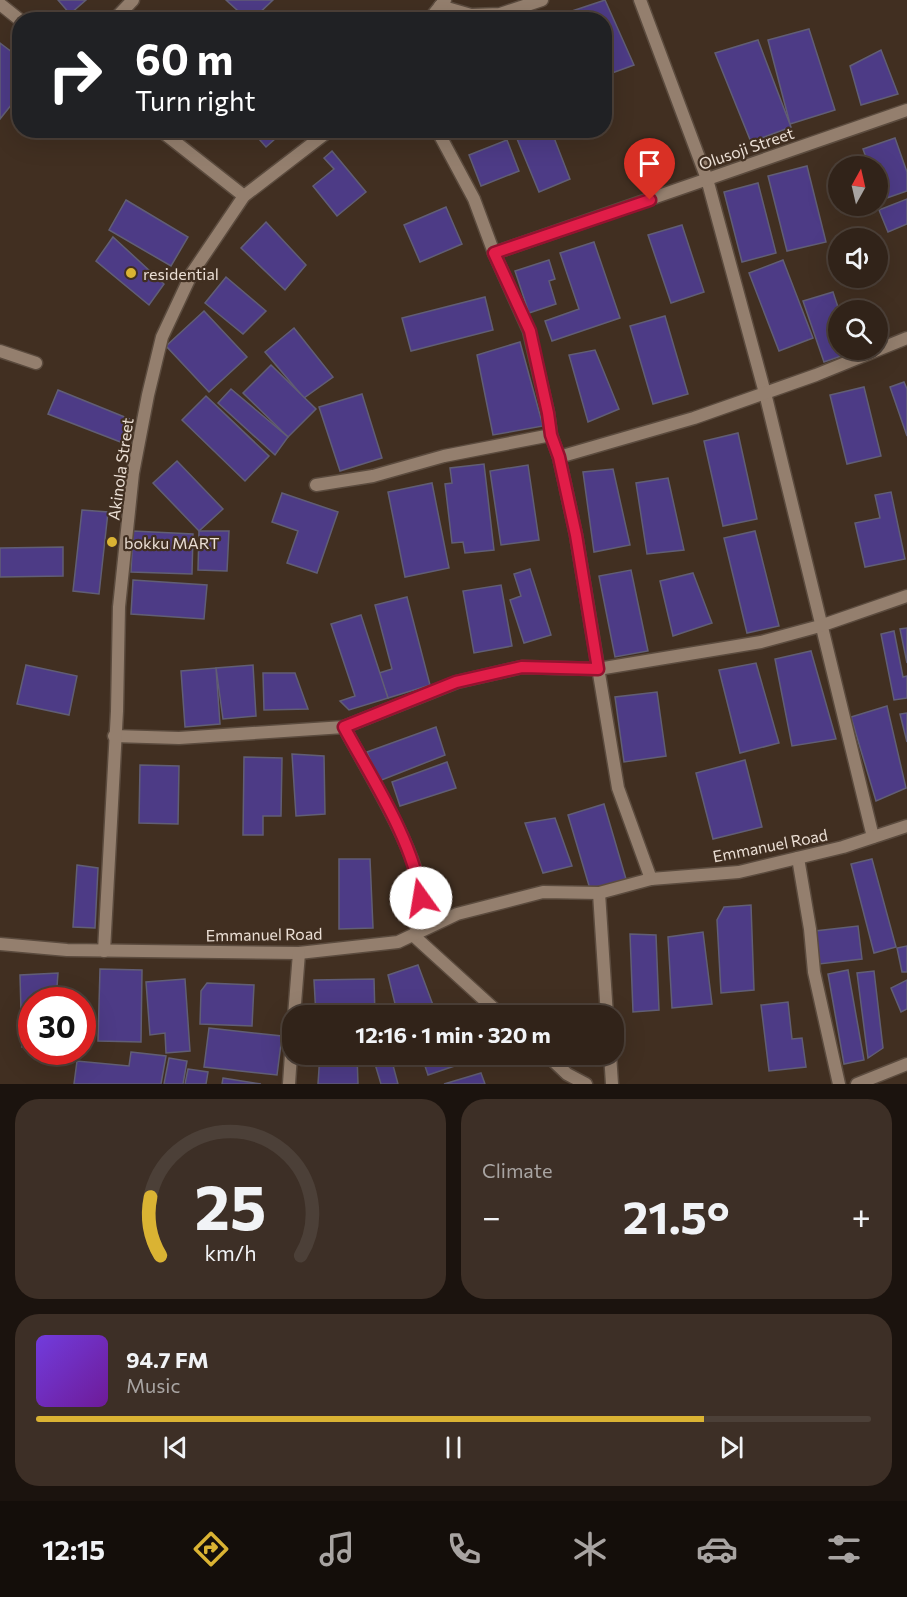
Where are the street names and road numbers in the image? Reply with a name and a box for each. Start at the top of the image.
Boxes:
street label: Olusoji Street [696,123,796,173]
street label: Akinola Street [103,416,137,521]
street label: Emmanuel Road [711,825,829,865]
street label: Emmanuel Road [205,923,323,945]

